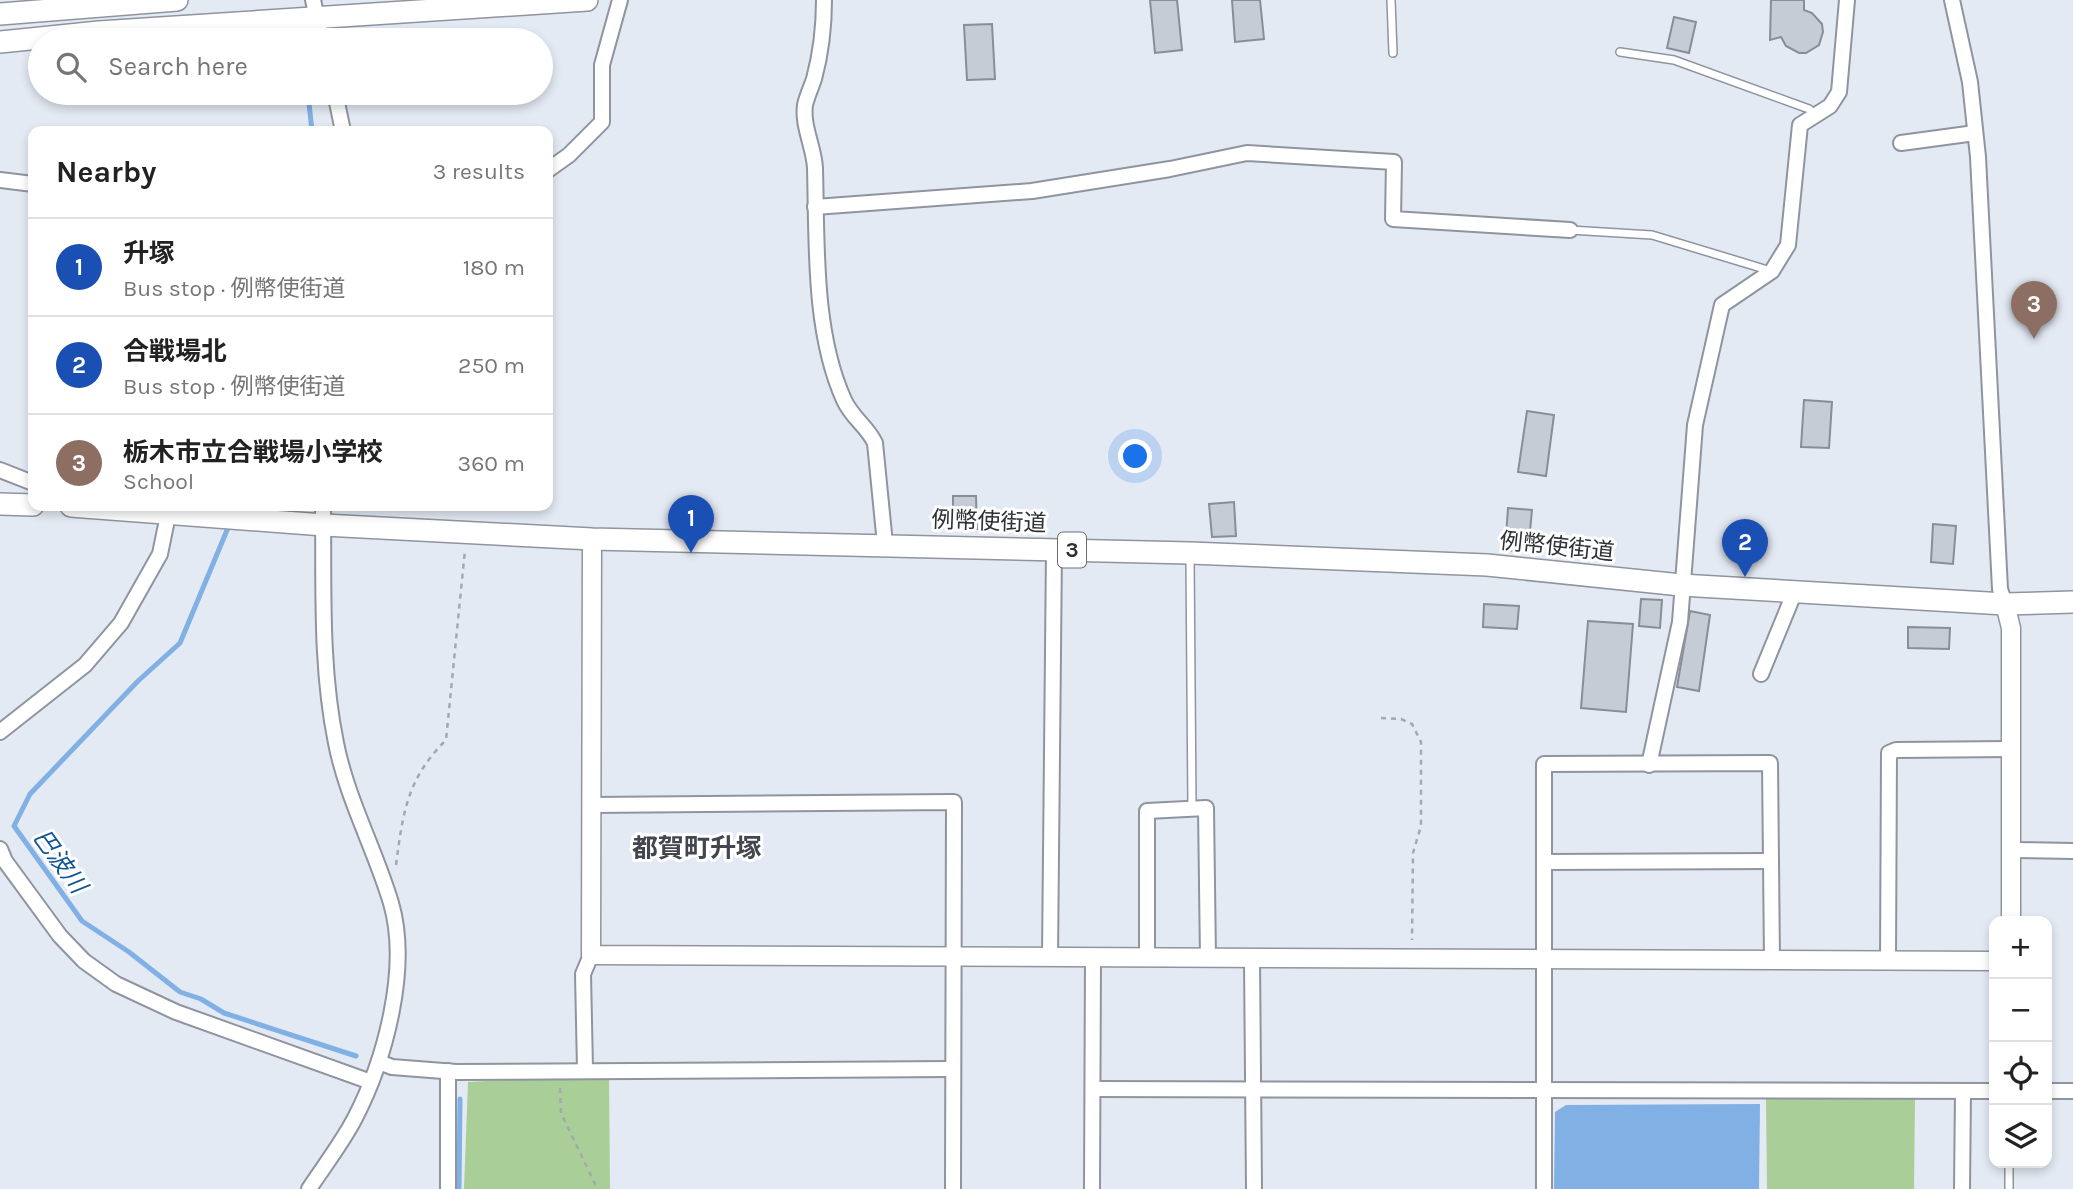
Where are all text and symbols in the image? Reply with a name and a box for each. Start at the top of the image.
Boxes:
search box [28,28,553,105]
icon: search [52,48,90,86]
text: Search here [108,51,248,82]
text: Nearby [56,154,156,190]
text: 3 results [433,158,525,185]
text: 升塚 [123,238,175,269]
text: 1 [75,254,83,281]
text: 180 m [463,254,525,281]
text: Bus stop · 例幣使街道 [123,275,346,302]
pin: 3 [2011,281,2057,339]
text: 合戦場北 [123,336,227,367]
text: 2 [72,352,86,379]
text: 250 m [458,352,525,379]
text: Bus stop · 例幣使街道 [123,373,346,400]
text: 栃木市立合戦場小学校 [123,437,383,468]
your location [1118,439,1152,473]
text: 3 [72,450,86,477]
text: 360 m [458,450,525,477]
text: School [123,468,194,495]
pin: 1 [668,495,714,553]
street label: 例幣使街道 [931,506,1047,537]
pin: 2 [1722,519,1768,577]
street label: 例幣使街道 [1498,527,1616,566]
road number: 3 [1058,532,1086,568]
water label: 巴波川 [28,824,94,901]
district label: 都賀町升塚 [632,833,762,864]
map controls [1989,916,2052,1168]
button: + [1989,916,2052,979]
button: − [1989,979,2052,1042]
button: locate [1989,1042,2052,1105]
button: layers [1989,1105,2052,1168]

